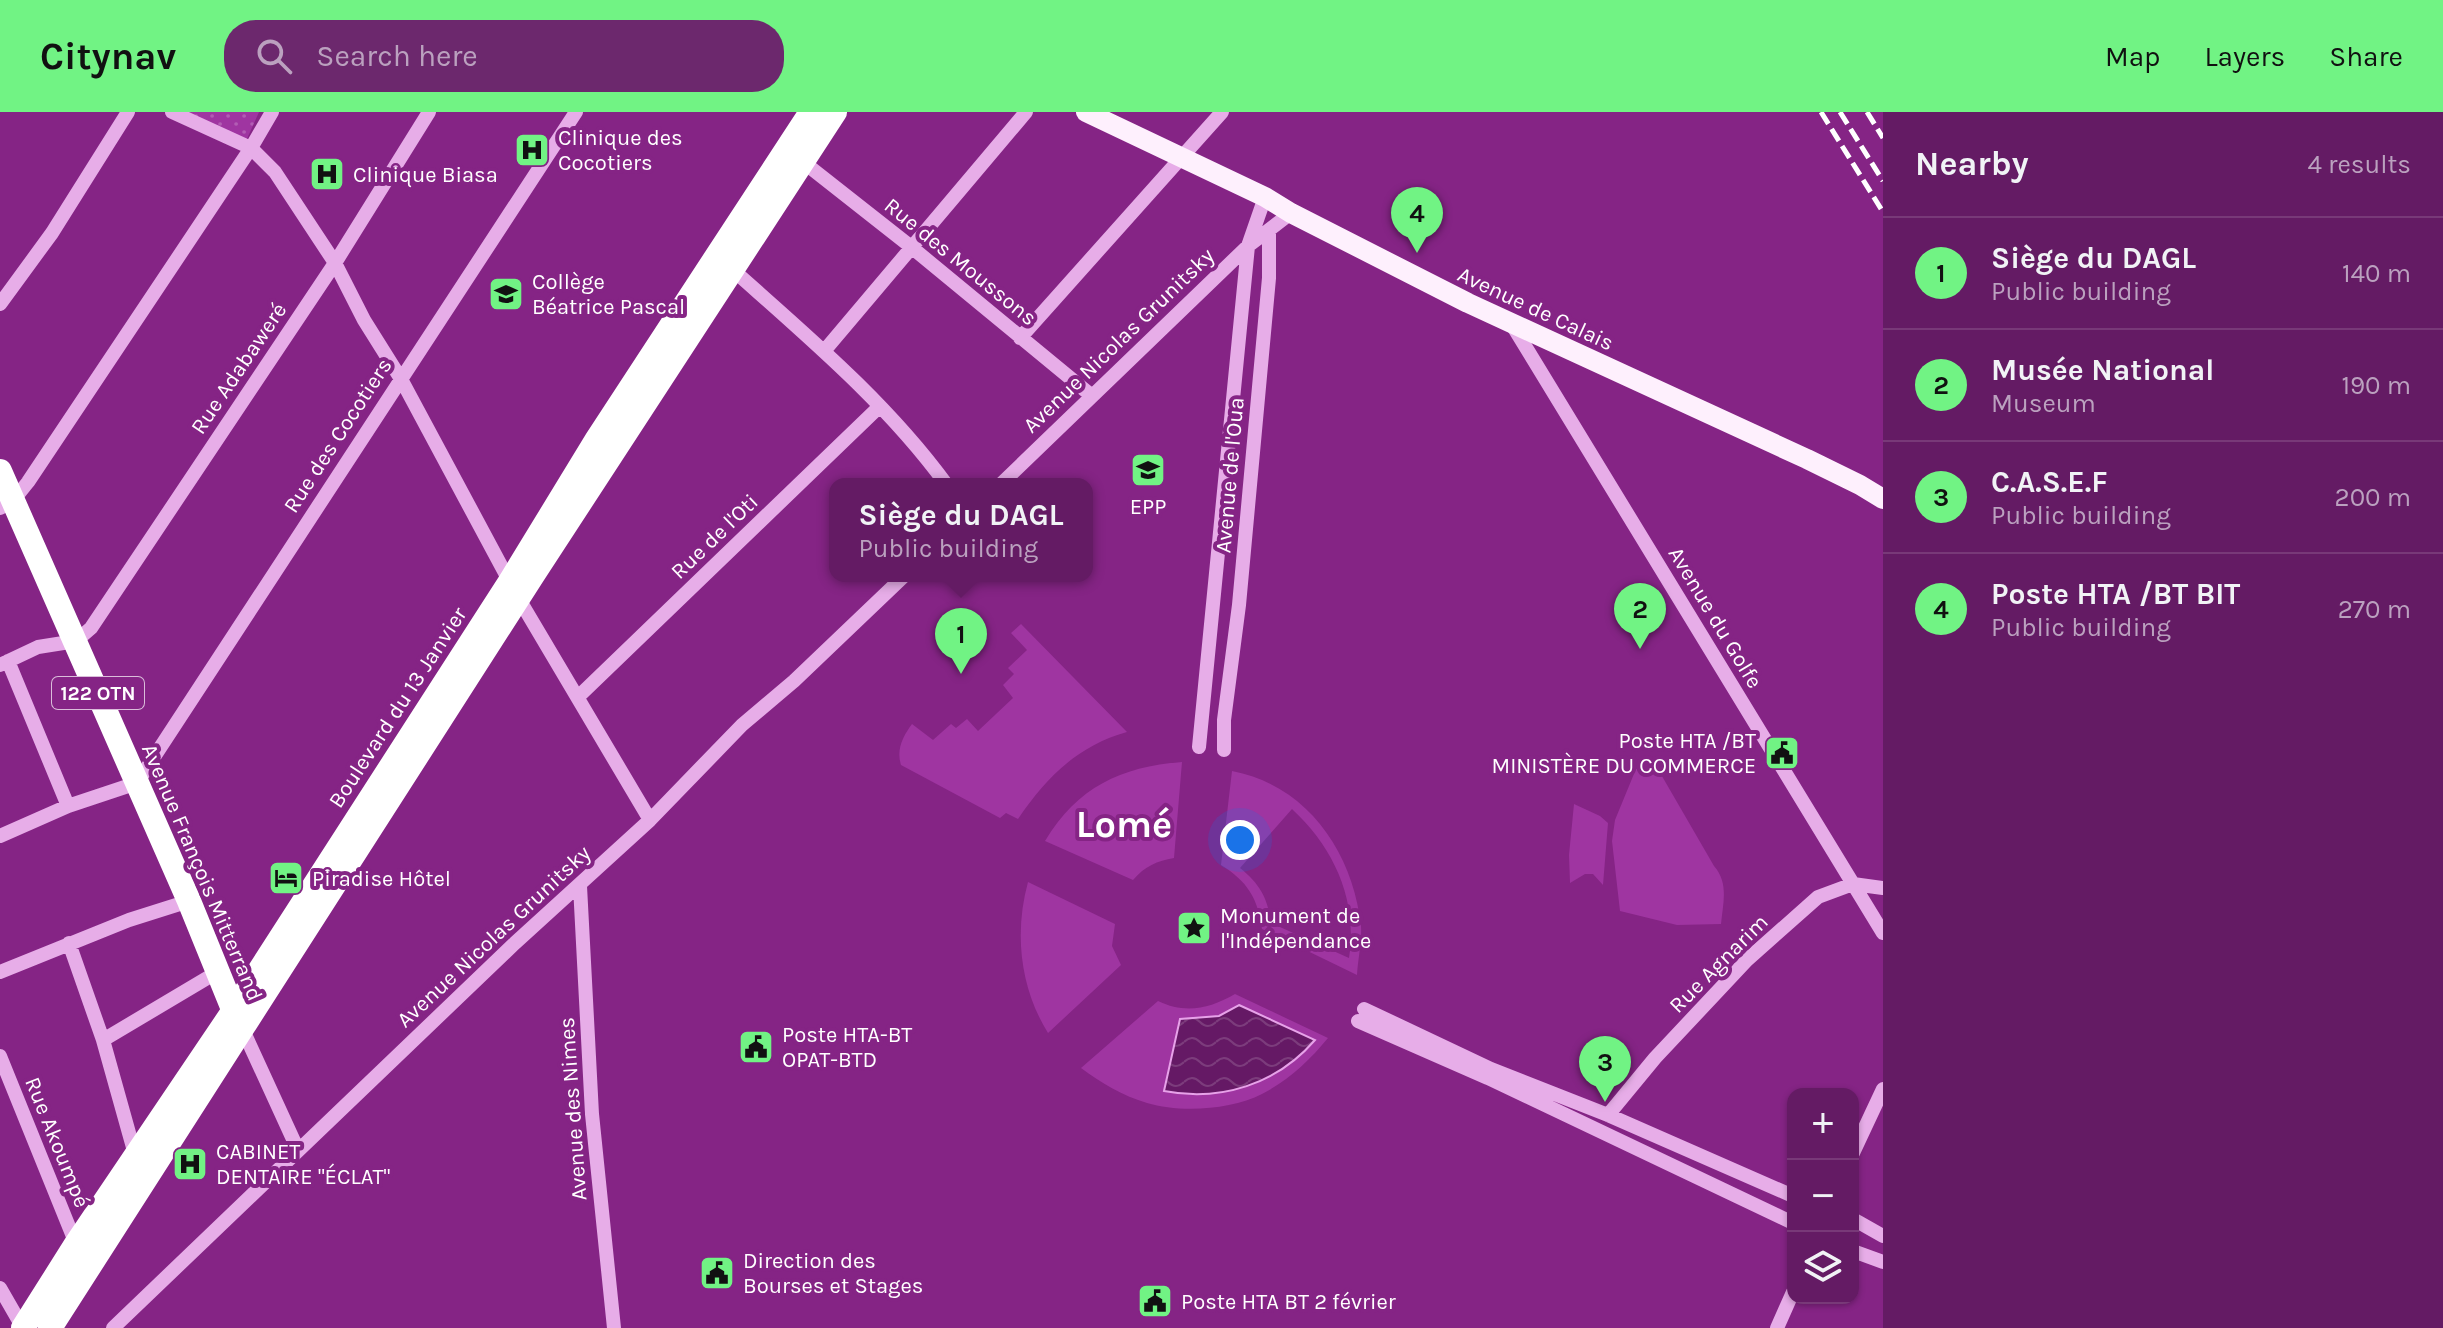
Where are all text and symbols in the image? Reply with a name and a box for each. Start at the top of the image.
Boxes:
search box [224,20,784,92]
text: Citynav [40,34,176,79]
icon: search [252,34,296,78]
text: Search here [316,38,478,74]
text: Map [2105,40,2160,73]
text: Layers [2204,40,2285,73]
text: Share [2329,40,2403,73]
place label: Clinique des Cocotiers [558,125,683,176]
hospital icon: Clinique des Cocotiers [513,131,551,169]
text: Nearby [1915,144,2029,184]
text: 4 results [2307,149,2411,180]
hospital icon: Clinique Biasa [308,155,346,193]
place label: Clinique Biasa [353,162,498,188]
pin: 4 [1391,187,1443,253]
street label: Rue des Moussons [879,192,1042,331]
text: Siège du DAGL [1991,240,2196,276]
street label: Avenue Nicolas Grunitsky [1018,243,1219,439]
text: 1 [1936,258,1946,289]
text: 140 m [2342,258,2411,289]
street label: Avenue de Calais [1453,261,1618,356]
place label: Collège Béatrice Pascal [532,269,685,320]
school or university icon: Collège Béatrice Pascal [487,275,525,313]
text: Public building [1991,276,2171,307]
street label: Rue Adabaweré [185,298,292,439]
text: Musée National [1991,352,2214,388]
street label: Rue des Cocotiers [278,353,397,518]
text: 2 [1933,370,1949,401]
text: 190 m [2341,370,2411,401]
text: Museum [1991,388,2096,419]
street label: Avenue de l'Oua [1210,396,1250,554]
school or university icon: EPP [1129,451,1167,489]
text: C.A.S.E.F [1991,464,2108,500]
popup [829,478,1093,582]
text: 3 [1933,482,1949,513]
text: 200 m [2335,482,2411,513]
street label: Rue de l'Oti [666,489,764,585]
place label: EPP [1130,494,1166,520]
text: Siège du DAGL [858,497,1064,533]
text: Public building [1991,500,2171,531]
text: Public building [858,533,1038,564]
street label: Avenue du Golfe [1663,542,1768,693]
text: Poste HTA /BT BIT [1991,576,2240,612]
pin: 2 [1614,583,1666,649]
text: 4 [1933,594,1949,625]
text: 270 m [2338,594,2411,625]
street label: Boulevard du 13 Janvier [323,602,473,813]
pin: 1 [935,608,987,674]
text: Public building [1991,612,2171,643]
road number: 122 OTN [52,677,144,709]
place label: Poste HTA /BT MINISTÈRE DU COMMERCE [1492,728,1756,779]
public building icon: Poste HTA /BT MINISTÈRE DU COMMERCE [1763,734,1801,772]
street label: Avenue François Mitterrand [136,740,268,1005]
district label: Lomé [1076,802,1172,847]
your location [1220,820,1260,860]
street label: Avenue Nicolas Grunitsky [392,840,596,1033]
hotel icon: Piradise Hôtel [267,859,305,897]
place label: Piradise Hôtel [312,866,451,892]
place label: Monument de l'Indépendance [1220,903,1371,954]
place icon: Monument de l'Indépendance [1175,909,1213,947]
street label: Rue Agnarim [1664,909,1773,1018]
street label: Avenue des Nimes [554,1016,592,1202]
place label: Poste HTA-BT OPAT-BTD [782,1022,912,1073]
public building icon: Poste HTA-BT OPAT-BTD [737,1028,775,1066]
pin: 3 [1579,1036,1631,1102]
street label: Rue Akoumpé [19,1073,95,1211]
map controls [1787,1088,1859,1304]
button: + [1787,1088,1859,1160]
place label: CABINET DENTAIRE "ÉCLAT" [216,1139,390,1190]
hospital icon: CABINET DENTAIRE "ÉCLAT" [171,1145,209,1183]
button: − [1787,1160,1859,1232]
button: layers [1787,1232,1859,1304]
place label: Direction des Bourses et Stages [743,1248,923,1299]
public building icon: Direction des Bourses et Stages [698,1254,736,1292]
public building icon: Poste HTA BT 2 février [1136,1282,1174,1320]
place label: Poste HTA BT 2 février [1181,1289,1396,1315]

